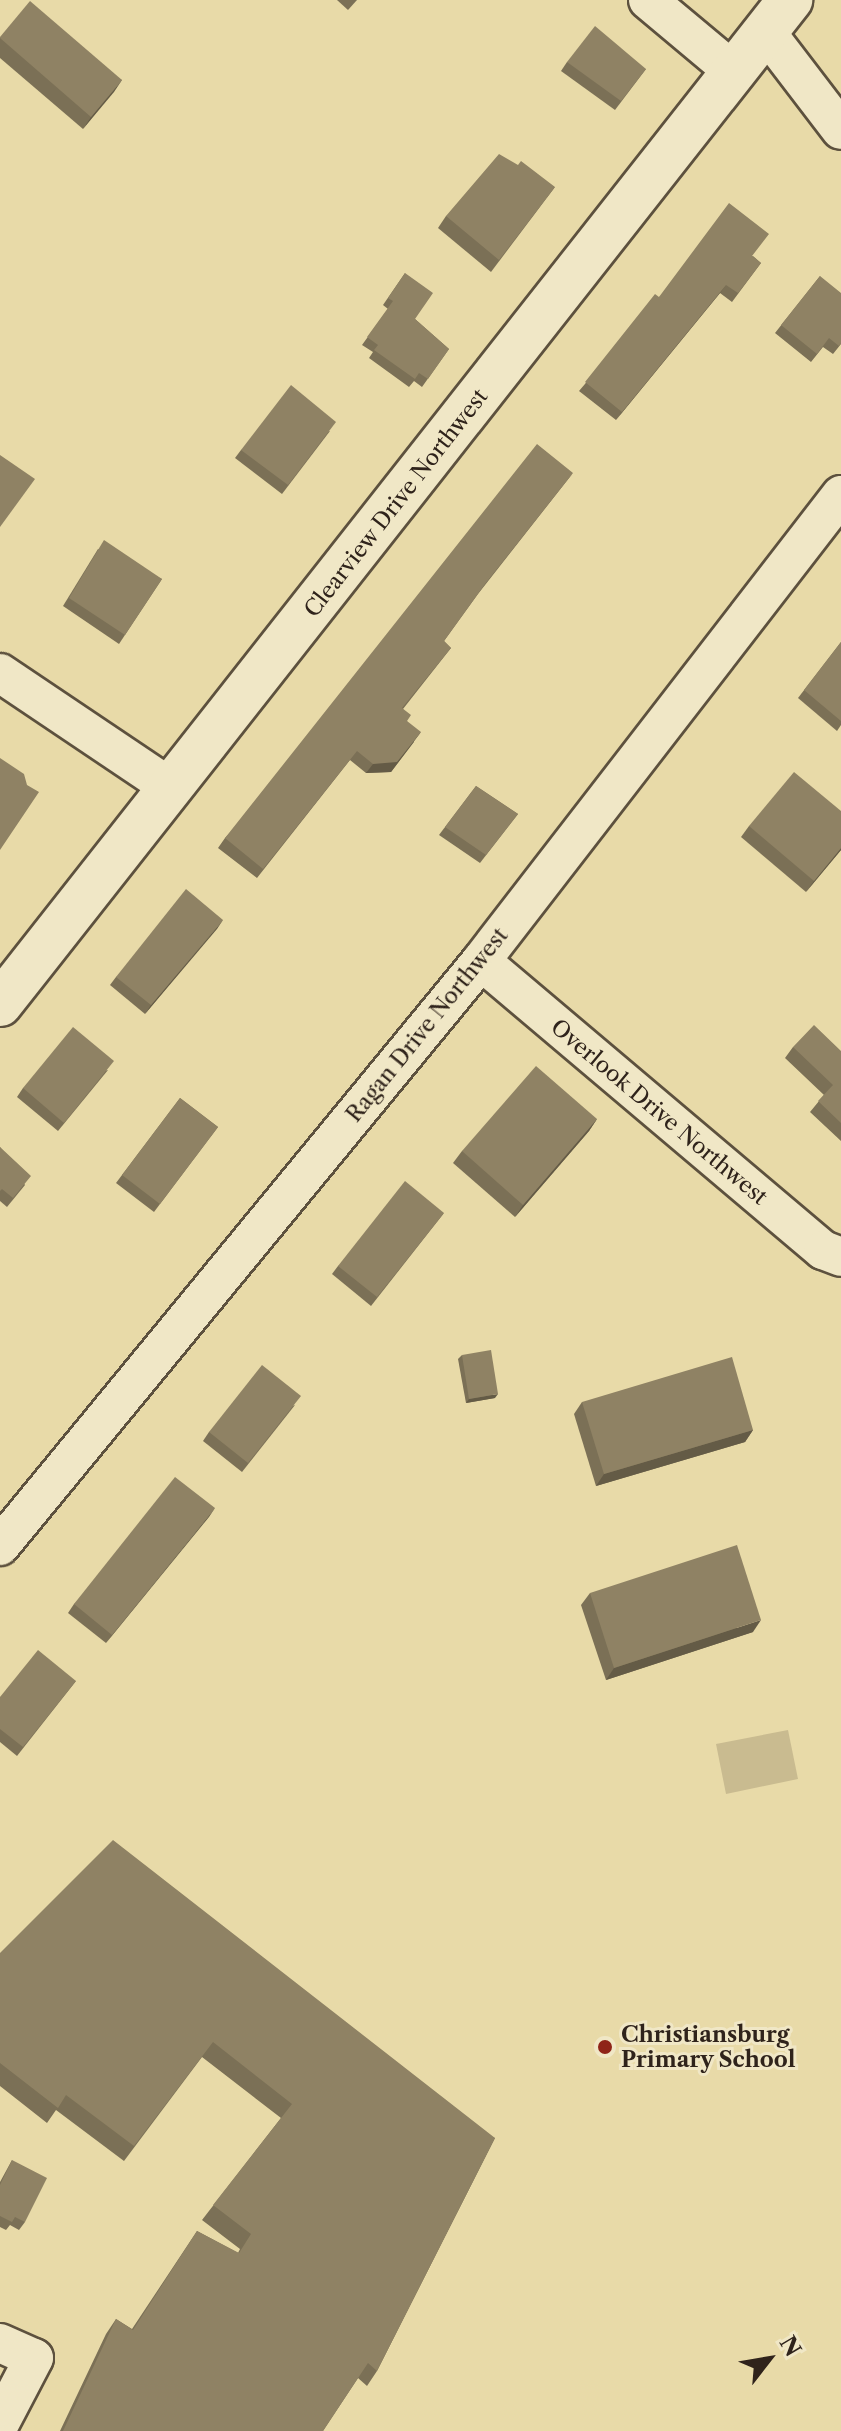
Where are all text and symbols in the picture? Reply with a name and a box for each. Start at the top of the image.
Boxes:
street label: Clearview Drive Northwest [299,383,493,623]
street label: Ragan Drive Northwest [341,923,513,1127]
street label: Overlook Drive Northwest [545,1014,773,1210]
place label: Christiansburg Primary School [621,2021,796,2072]
marker: Christiansburg Primary School [596,2038,614,2056]
north arrow [729,2319,809,2399]
text: N [774,2331,806,2362]

